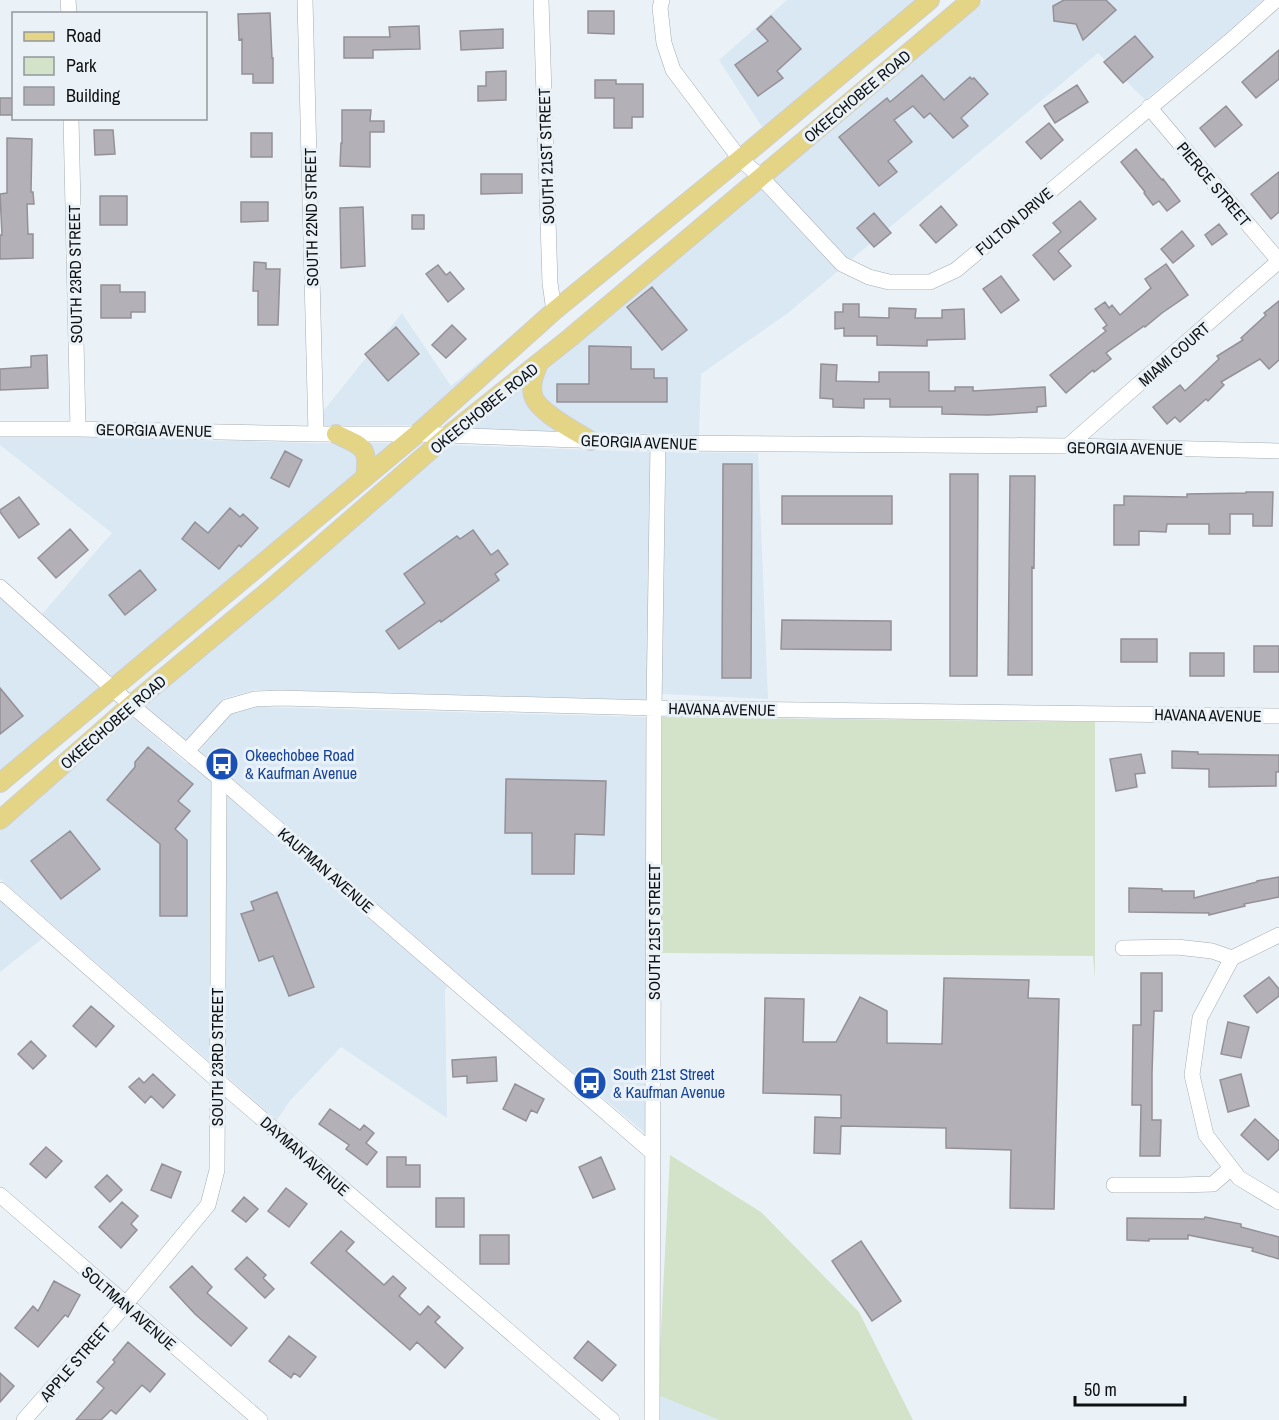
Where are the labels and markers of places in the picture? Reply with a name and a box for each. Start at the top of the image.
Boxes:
place label: Okeechobee Road & Kaufman Avenue [245,744,357,784]
bus stop icon: Okeechobee Road & Kaufman Avenue [204,746,240,782]
place label: South 21st Street & Kaufman Avenue [613,1063,725,1103]
bus stop icon: South 21st Street & Kaufman Avenue [572,1065,608,1101]

